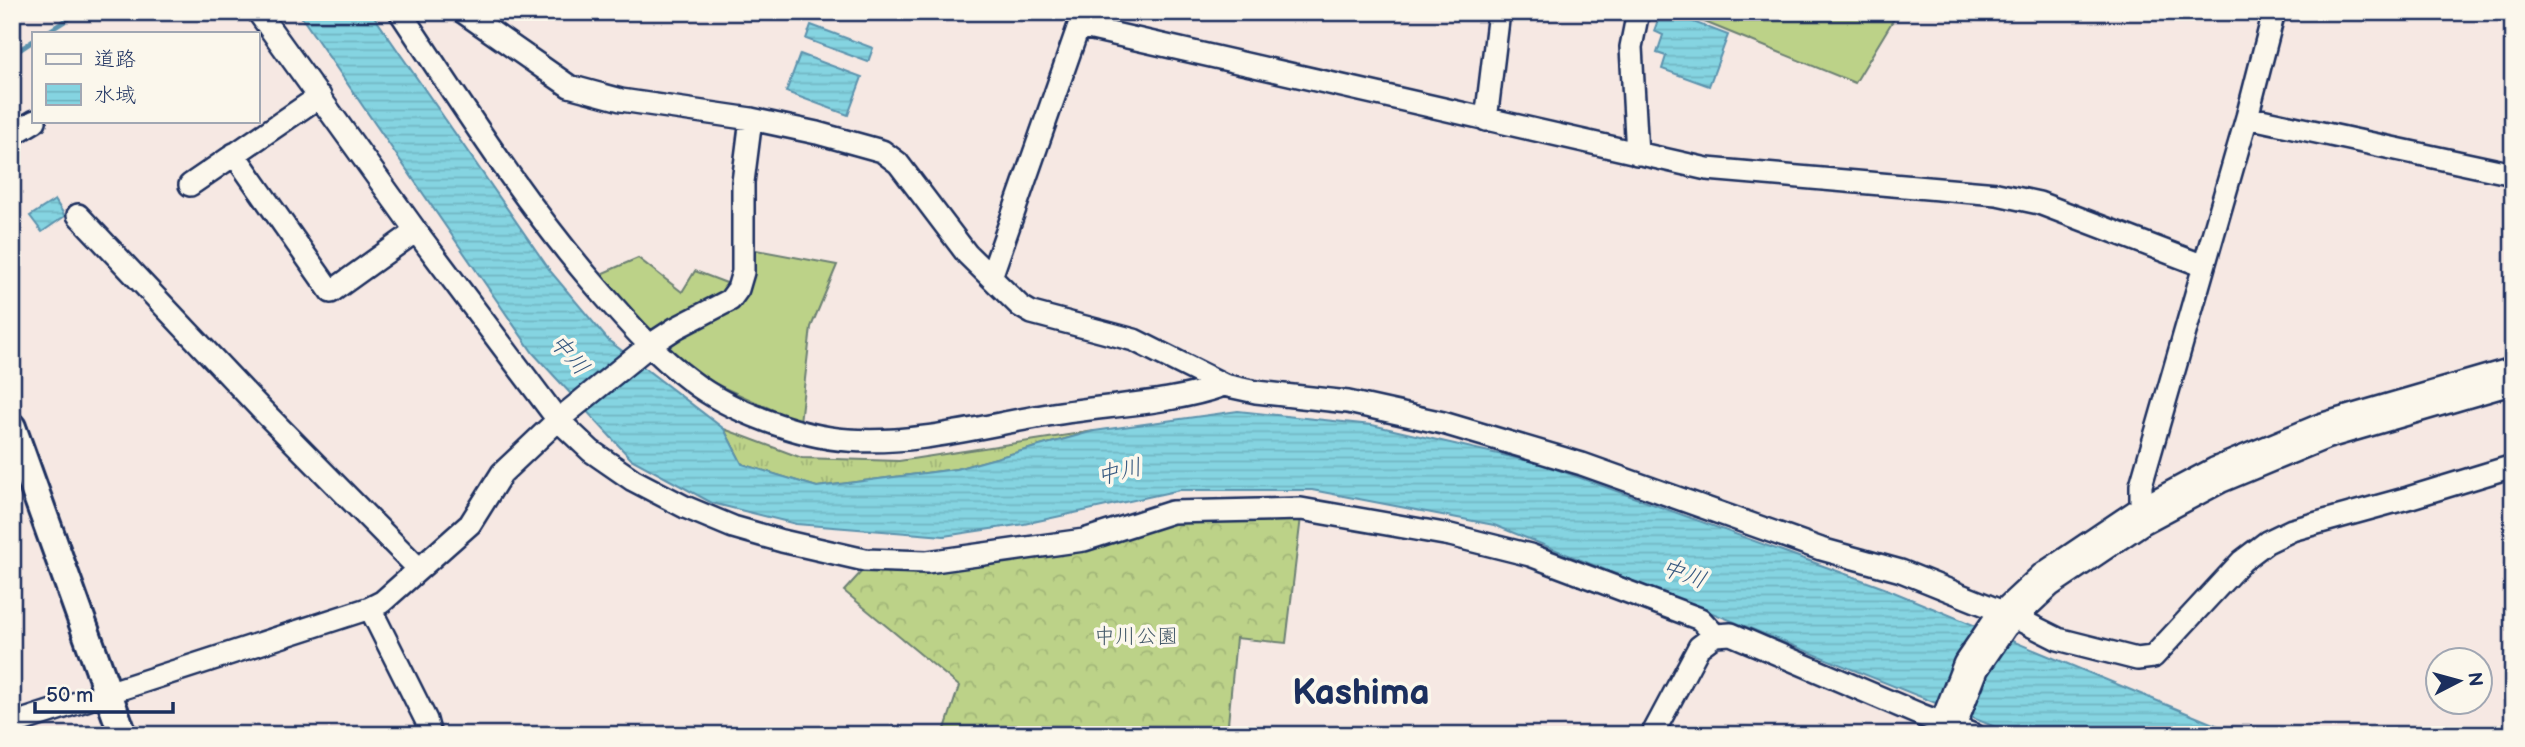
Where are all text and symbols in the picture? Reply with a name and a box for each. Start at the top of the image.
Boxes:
legend [32,32,259,122]
text: 道路 [94,47,136,72]
text: 水域 [94,83,136,108]
water label: 中川 [544,328,595,381]
water label: 中川 [1094,453,1145,491]
water label: 中川 [1657,553,1710,595]
park label: 中川公園 [1094,624,1178,649]
north arrow [2424,646,2494,716]
scale bar [35,670,173,714]
text: N [2462,671,2487,688]
district label: Kashima [1292,672,1430,715]
text: 50 m [46,683,93,708]

